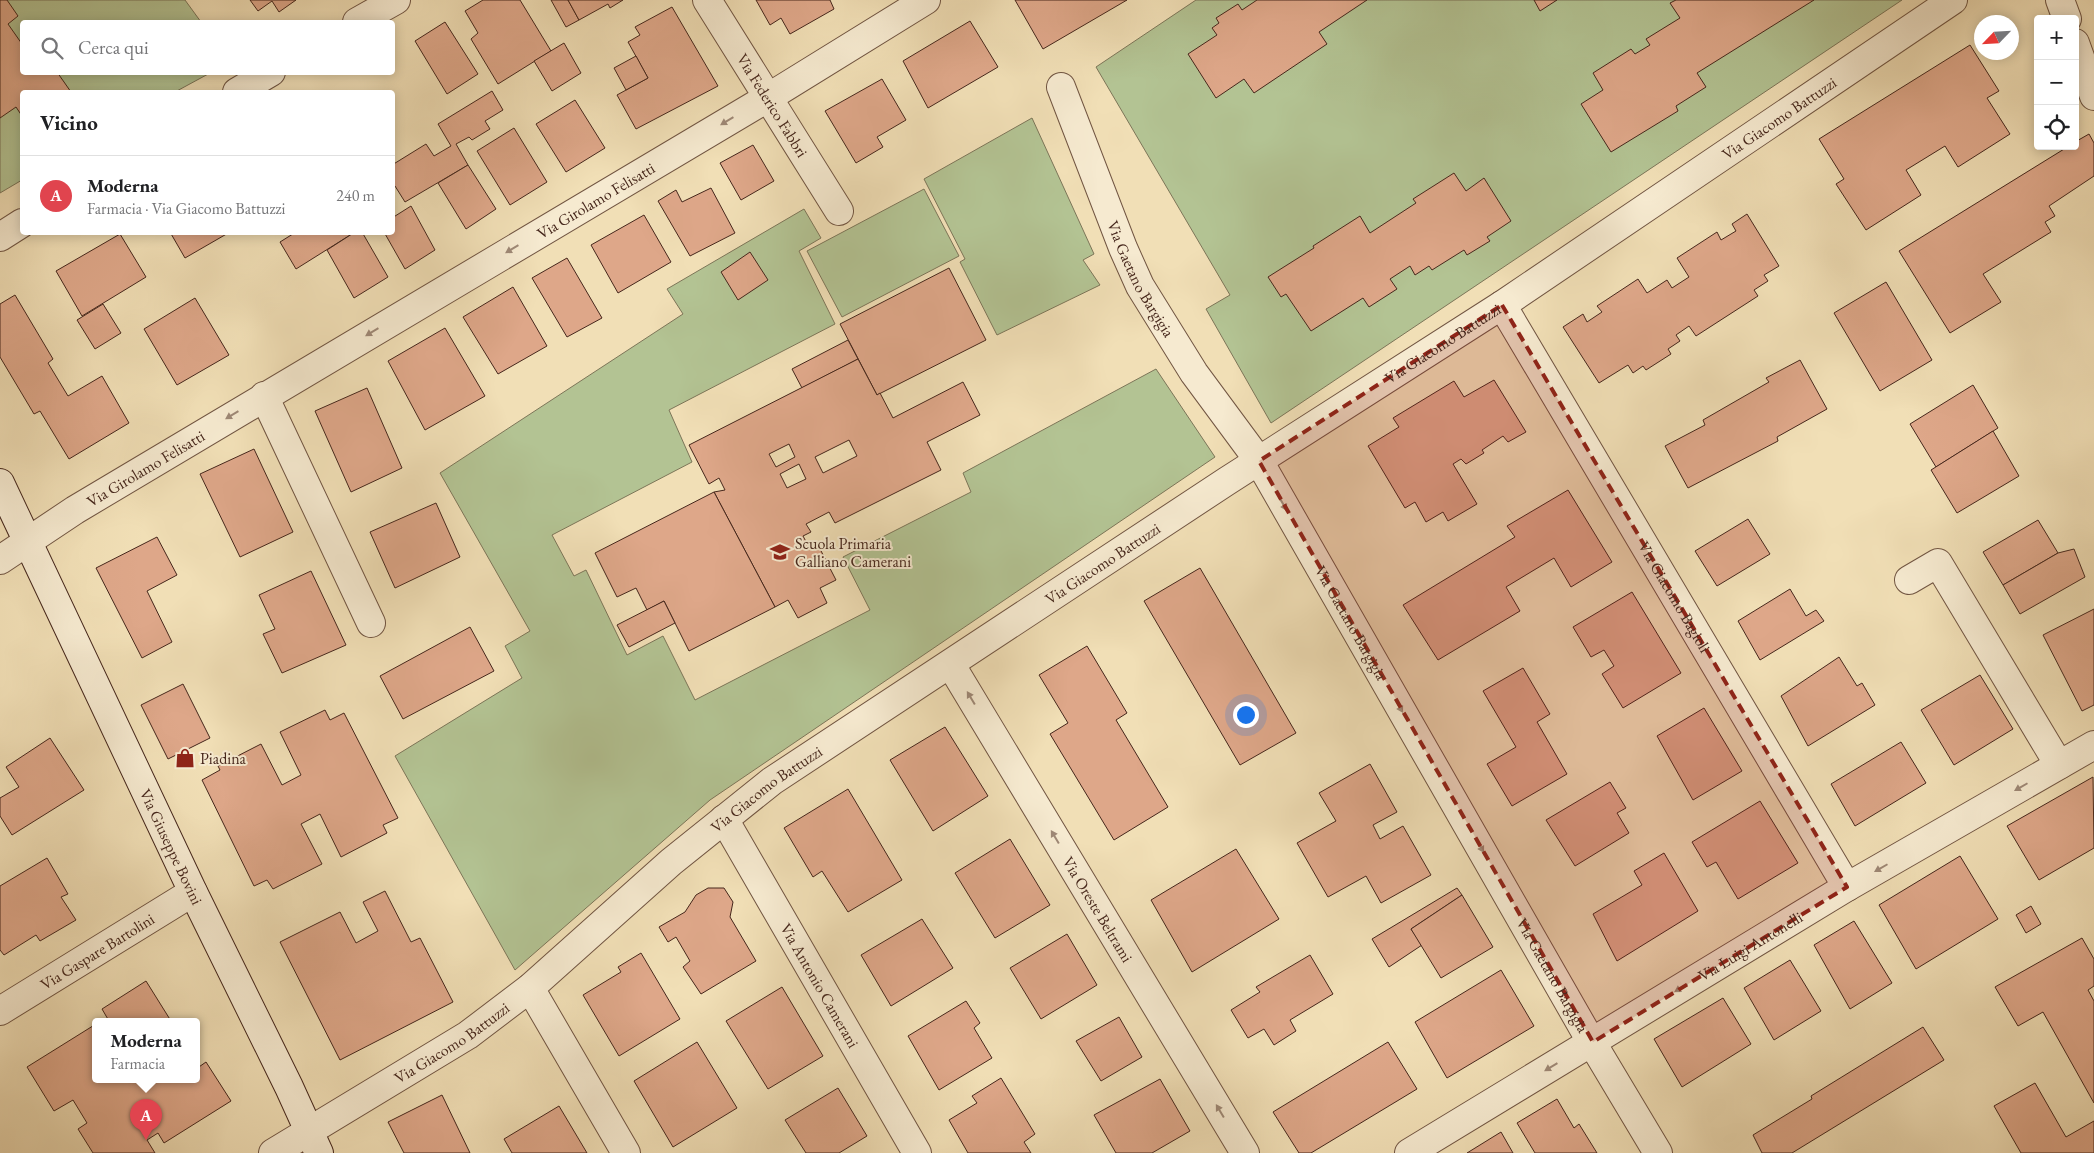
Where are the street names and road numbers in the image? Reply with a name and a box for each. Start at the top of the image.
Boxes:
street label: Via Federico Fabbri [732,50,813,161]
street label: Via Giacomo Battuzzi [1718,72,1841,164]
street label: Via Girolamo Felisatti [533,157,659,244]
street label: Via Gaetano Bargigia [1102,218,1179,342]
street label: Via Giacomo Battuzzi [1381,299,1505,389]
street label: Via Girolamo Felisatti [83,425,208,512]
street label: Via Giacomo Battuzzi [1041,518,1164,609]
street label: Via Giacomo Bagioli [1633,537,1716,656]
street label: Via Gaetano Bargigia [1310,562,1392,684]
street label: Via Giacomo Battuzzi [706,741,826,837]
street label: Via Giuseppe Bovini [135,785,208,908]
street label: Via Oreste Beltrami [1058,853,1138,966]
street label: Via Luigi Antonelli [1694,907,1806,986]
street label: Via Gaspare Bartolini [36,908,158,995]
street label: Via Gaetano Bargigia [1511,914,1594,1037]
street label: Via Antonio Camerani [775,919,864,1052]
street label: Via Giacomo Battuzzi [390,997,514,1088]

